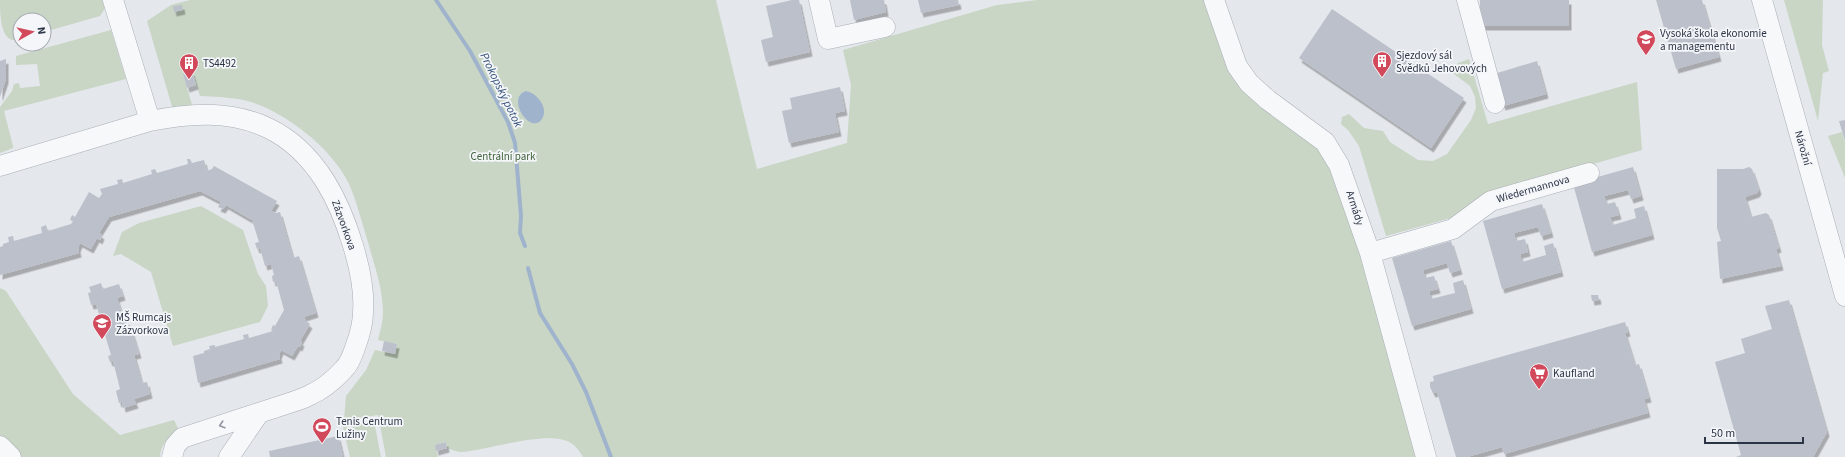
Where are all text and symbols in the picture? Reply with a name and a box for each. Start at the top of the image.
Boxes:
north arrow [12,12,52,52]
text: N [33,26,49,35]
place label: Vysoká škola ekonomie a managementu [1660,26,1767,54]
school or university icon: Vysoká škola ekonomie a managementu [1635,28,1657,56]
place label: Sjezdový sál Svědků Jehovových [1396,48,1487,76]
water label: Prokopský potok [476,50,527,131]
building icon: Sjezdový sál Svědků Jehovových [1371,50,1393,78]
building icon: TS4492 [178,52,200,80]
place label: TS4492 [203,56,236,71]
street label: Nárožní [1791,129,1815,167]
park label: Centrální park [470,149,536,164]
street label: Wiedermannova [1495,171,1571,207]
street label: Armády [1342,189,1368,227]
street label: Zázvorkova [328,198,360,252]
place label: MŠ Rumcajs Zázvorkova [116,310,172,338]
school or university icon: MŠ Rumcajs Zázvorkova [91,312,113,340]
supermarket icon: Kaufland [1528,362,1550,390]
place label: Kaufland [1553,366,1595,381]
place label: Tenis Centrum Lužiny [336,414,403,442]
sports icon: Tenis Centrum Lužiny [311,416,333,444]
scale bar [1705,419,1803,445]
one-way arrow [218,420,225,429]
text: 50 m [1711,425,1735,442]

